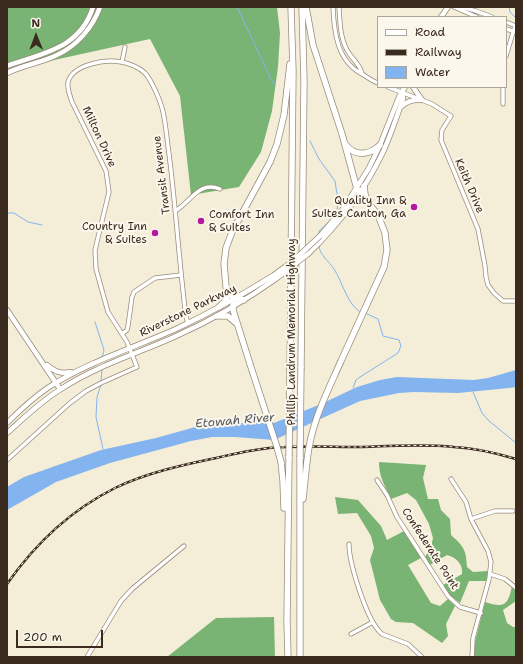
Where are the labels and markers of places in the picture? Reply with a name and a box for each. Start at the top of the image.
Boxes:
place label: Quality Inn & Suites Canton, Ga [312,194,406,220]
marker: Quality Inn & Suites Canton, Ga [409,202,419,212]
place label: Comfort Inn & Suites [209,208,274,234]
marker: Comfort Inn & Suites [196,216,206,226]
place label: Country Inn & Suites [82,220,147,246]
marker: Country Inn & Suites [150,228,160,238]

